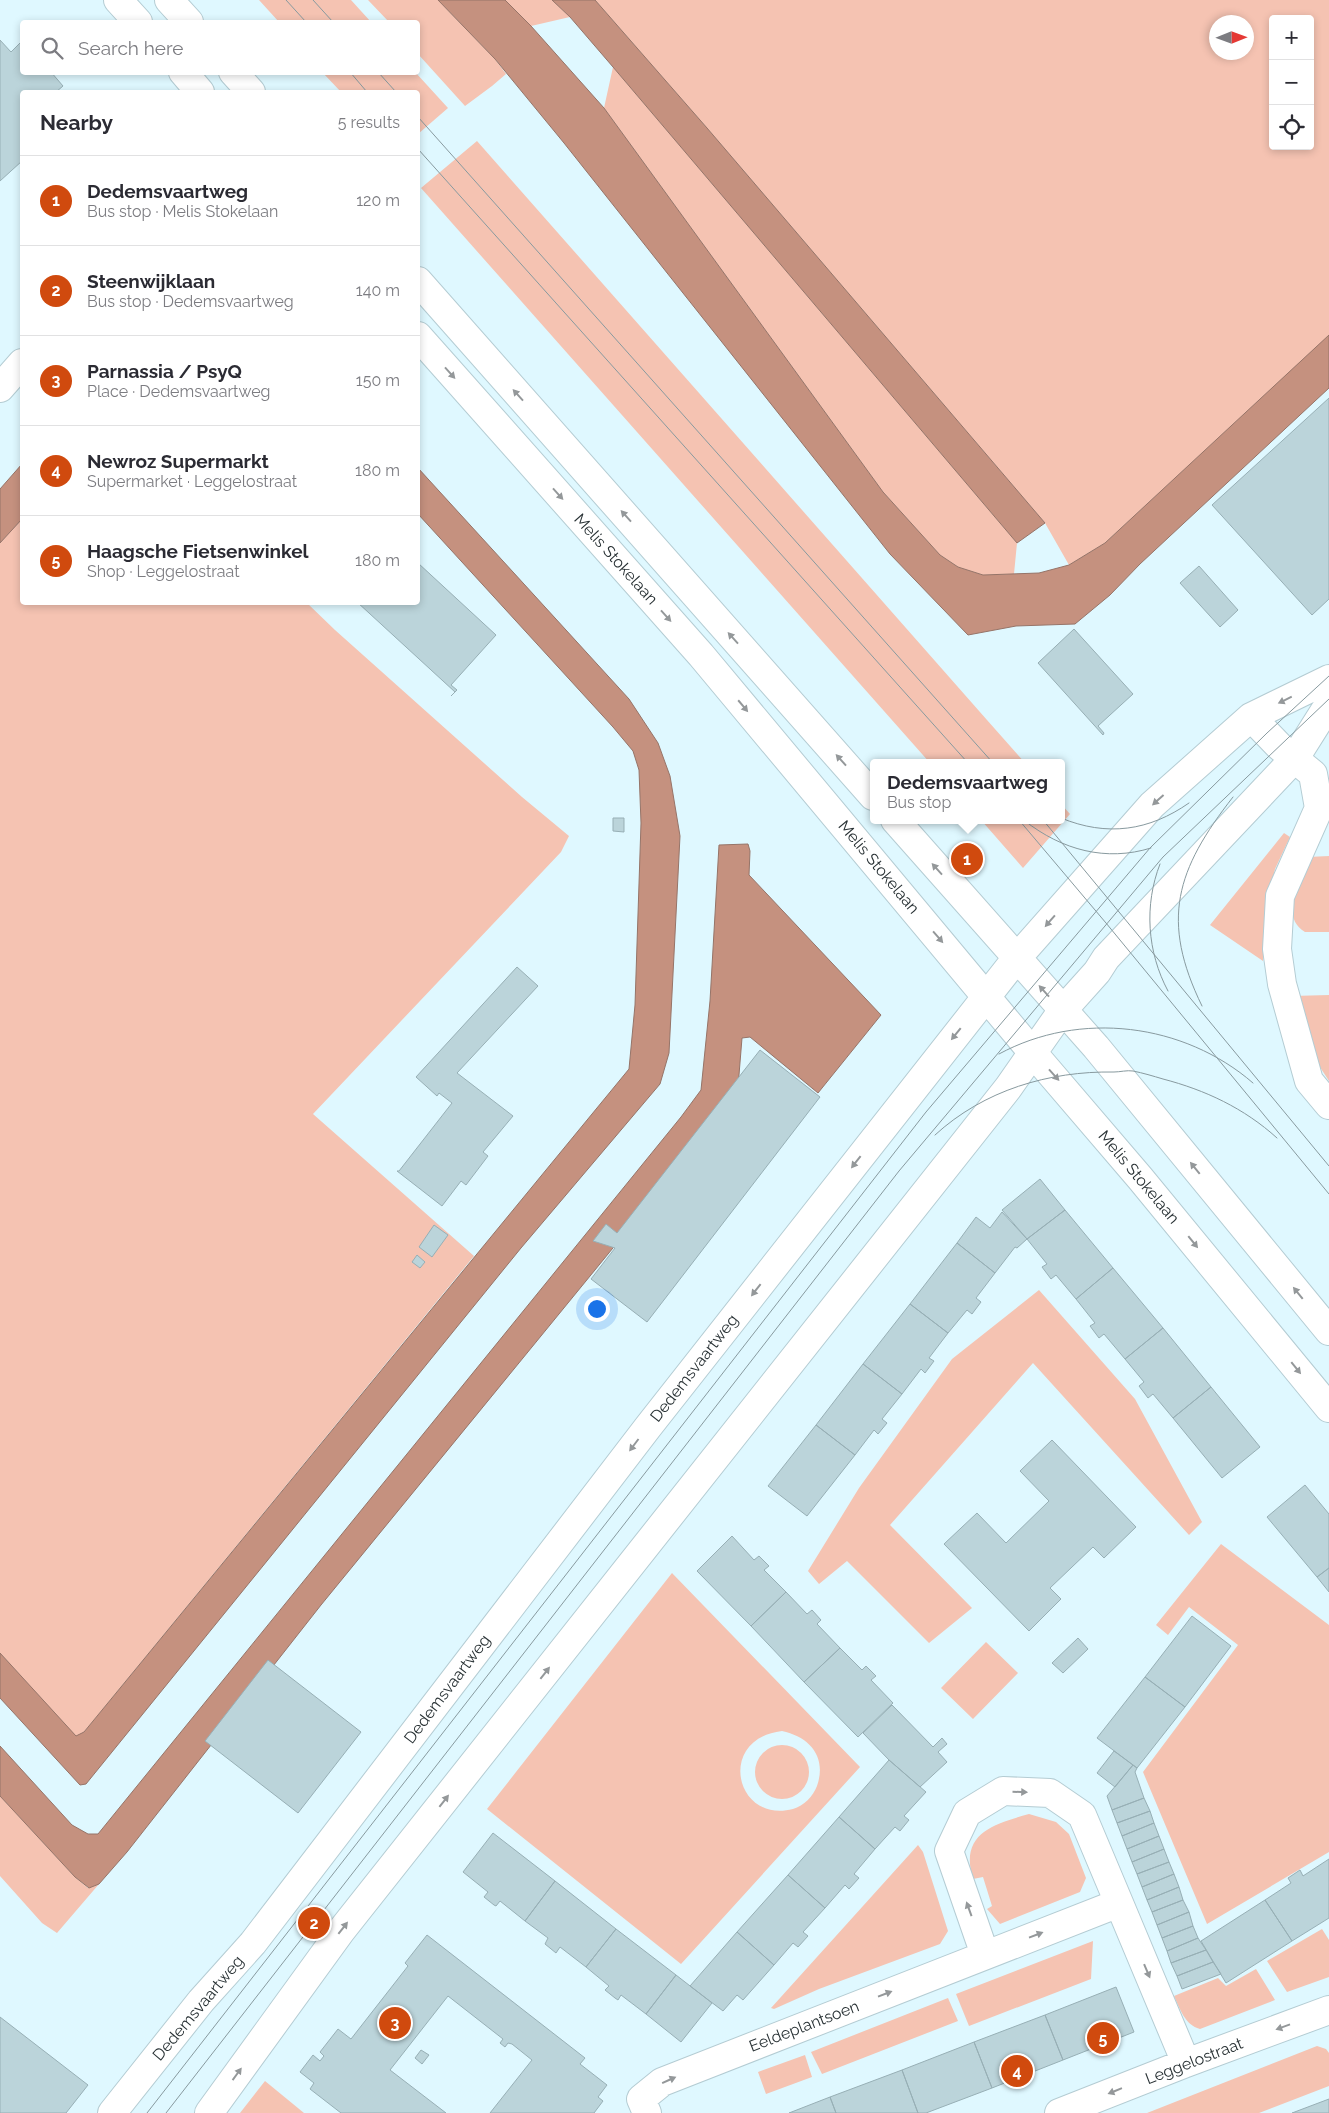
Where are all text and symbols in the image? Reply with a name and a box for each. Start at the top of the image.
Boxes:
north arrow [1209,15,1254,60]
map controls [1269,15,1314,150]
button: + [1269,15,1314,60]
search box [20,20,420,75]
icon: search [38,34,66,62]
text: Search here [78,37,184,59]
button: − [1269,60,1314,105]
button: locate [1269,105,1314,150]
text: Nearby [40,110,113,135]
text: 5 results [338,113,400,132]
text: Dedemsvaartweg [87,180,248,202]
text: 1 [52,191,60,210]
text: 120 m [356,191,400,210]
text: Bus stop · Melis Stokelaan [87,202,278,221]
text: Steenwijklaan [87,270,215,292]
text: 2 [51,281,61,300]
text: 140 m [356,281,400,300]
text: Bus stop · Dedemsvaartweg [87,292,294,311]
text: Parnassia / PsyQ [87,360,242,382]
one-way arrow [444,366,456,378]
text: 3 [52,371,60,390]
text: 150 m [356,371,400,390]
text: Place · Dedemsvaartweg [87,382,270,401]
one-way arrow [512,389,524,401]
text: Newroz Supermarkt [87,450,269,472]
text: 4 [51,461,61,480]
text: 180 m [355,461,400,480]
text: Supermarket · Leggelostraat [87,472,297,491]
one-way arrow [552,488,564,500]
street label: Melis Stokelaan [570,510,662,608]
one-way arrow [620,510,631,523]
text: Haagsche Fietsenwinkel [87,540,309,562]
text: 5 [52,551,60,570]
text: 180 m [355,551,400,570]
text: Shop · Leggelostraat [87,562,240,581]
one-way arrow [660,609,672,621]
one-way arrow [728,632,739,644]
one-way arrow [1278,696,1292,704]
one-way arrow [738,699,749,712]
one-way arrow [835,754,847,766]
popup [870,759,1065,824]
text: Dedemsvaartweg [887,771,1048,793]
text: Bus stop [887,793,951,812]
one-way arrow [1153,794,1165,806]
street label: Melis Stokelaan [835,817,923,917]
pin: 1 [951,840,983,878]
one-way arrow [931,863,943,875]
one-way arrow [1044,914,1055,927]
one-way arrow [932,931,943,944]
one-way arrow [1039,984,1050,997]
one-way arrow [951,1027,962,1040]
one-way arrow [1048,1069,1059,1081]
street label: Melis Stokelaan [1095,1127,1183,1227]
one-way arrow [850,1155,861,1168]
one-way arrow [1190,1161,1201,1174]
one-way arrow [1188,1236,1199,1249]
one-way arrow [750,1283,761,1296]
one-way arrow [1293,1287,1304,1300]
your location [584,1296,610,1322]
street label: Dedemsvaartweg [646,1310,742,1426]
one-way arrow [1291,1361,1302,1374]
one-way arrow [629,1439,639,1452]
street label: Dedemsvaartweg [400,1631,494,1747]
one-way arrow [539,1667,550,1680]
one-way arrow [1012,1788,1028,1796]
one-way arrow [439,1794,449,1807]
one-way arrow [965,1901,972,1916]
pin: 2 [298,1904,330,1942]
one-way arrow [338,1922,349,1935]
one-way arrow [1029,1931,1044,1939]
street label: Dedemsvaartweg [149,1952,247,2064]
one-way arrow [1144,1964,1152,1978]
one-way arrow [878,1990,893,1998]
street label: Eeldeplantsoen [746,1996,862,2056]
pin: 3 [379,2004,411,2042]
pin: 5 [1087,2019,1119,2057]
one-way arrow [1275,2023,1290,2031]
street label: Leggelostraat [1143,2033,1246,2088]
pin: 4 [1001,2052,1033,2090]
one-way arrow [232,2067,242,2080]
one-way arrow [662,2075,676,2083]
one-way arrow [1107,2087,1122,2095]

